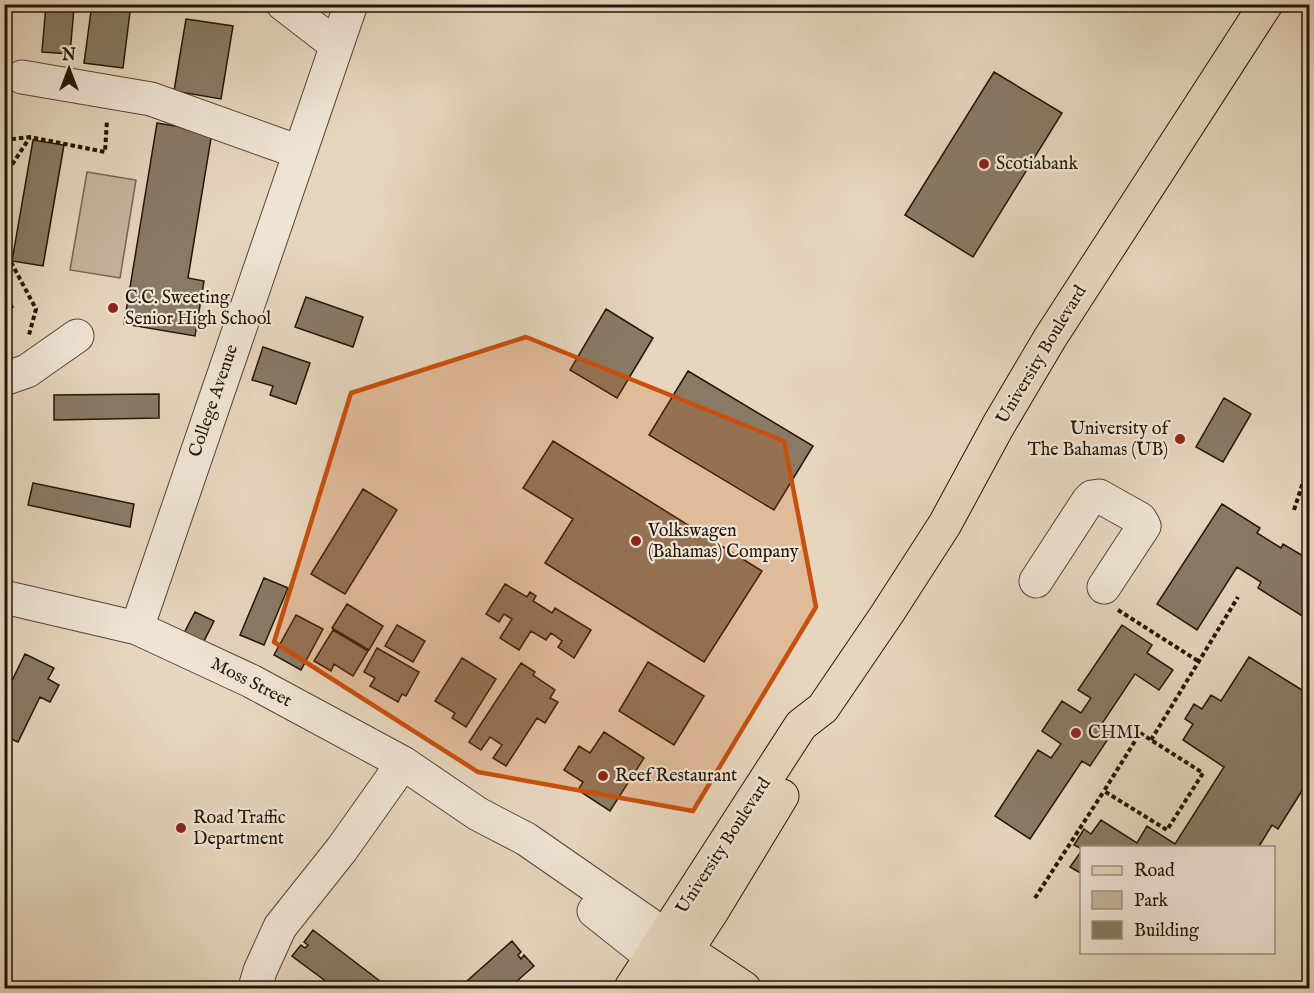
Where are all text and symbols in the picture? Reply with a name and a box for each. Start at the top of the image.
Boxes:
north arrow [39,39,99,99]
text: N [61,46,76,66]
place label: Scotiabank [996,153,1078,176]
marker: Scotiabank [977,157,991,171]
street label: University Boulevard [992,281,1093,429]
place label: C.C. Sweeting Senior High School [125,287,271,331]
marker: C.C. Sweeting Senior High School [106,301,120,315]
street label: College Avenue [184,342,244,460]
place label: University of The Bahamas (UB) [1027,418,1171,462]
marker: University of The Bahamas (UB) [1173,432,1187,446]
place label: Volkswagen (Bahamas) Company [647,520,799,564]
marker: Volkswagen (Bahamas) Company [629,534,643,548]
street label: Moss Street [207,653,295,713]
place label: CHMI [1088,722,1141,745]
marker: CHMI [1069,726,1083,740]
place label: Reef Restaurant [615,765,737,788]
marker: Reef Restaurant [596,769,610,783]
street label: University Boulevard [671,773,777,918]
place label: Road Traffic Department [193,807,286,851]
marker: Road Traffic Department [174,821,188,835]
legend [1080,846,1275,954]
text: Road [1134,860,1175,883]
text: Park [1134,890,1169,913]
text: Building [1134,920,1199,943]

